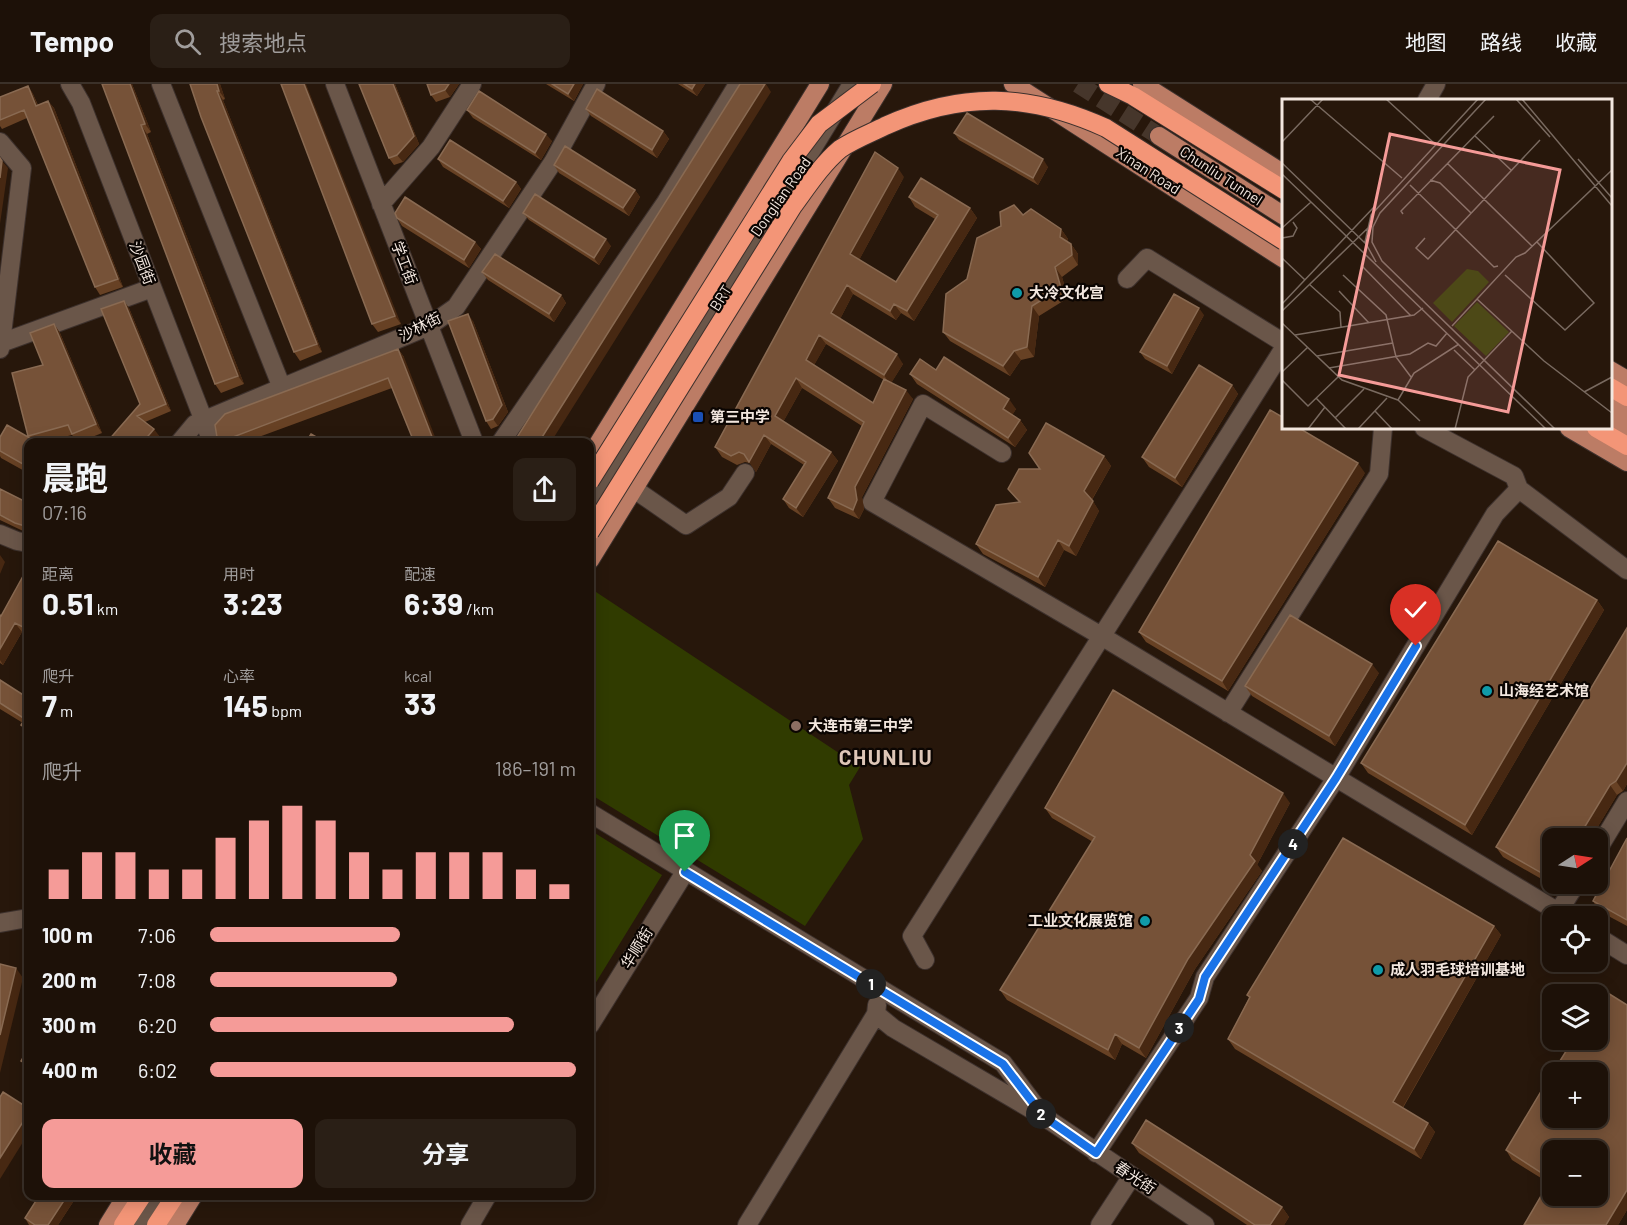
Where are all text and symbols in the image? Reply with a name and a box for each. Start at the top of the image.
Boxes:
search box [150,14,570,68]
text: Tempo [30,24,114,58]
icon: search [171,25,204,58]
text: 搜索地点 [219,29,307,55]
text: 地图 [1405,29,1447,54]
text: 路线 [1480,29,1522,54]
text: 收藏 [1555,29,1597,54]
inset map [1282,99,1612,429]
street label: Chunliu Tunnel [1177,142,1266,209]
street label: Xinan Road [1113,143,1184,197]
street label: Donglian Road [746,153,814,240]
street label: 沙园街 [126,238,159,287]
street label: 学工街 [388,238,421,287]
street label: BRT [705,281,735,314]
place label: 大冷文化宫 [1029,283,1104,301]
marker: 大冷文化宫 [1010,286,1024,300]
street label: 沙林街 [395,308,444,344]
place label: 第三中学 [710,407,770,425]
marker: 第三中学 [691,410,705,424]
text: 晨跑 [42,457,108,497]
button: share [513,458,576,521]
text: 07:16 [42,500,87,524]
text: 距离 [42,564,74,583]
text: 用时 [223,564,255,583]
text: 配速 [404,564,436,583]
pin [1390,584,1441,646]
text: 0.51 [42,585,94,621]
text: 3:23 [223,585,283,621]
text: 6:39 [404,585,463,621]
icon: check [1399,593,1432,626]
text: km [94,599,118,618]
text: /km [463,599,494,618]
text: 爬升 [42,666,74,685]
text: 心率 [223,666,255,685]
text: kcal [404,666,432,685]
place label: 山海经艺术馆 [1499,681,1589,699]
marker: 山海经艺术馆 [1480,684,1494,698]
text: 33 [404,685,436,721]
text: 7 [42,687,57,723]
text: 145 [223,687,268,723]
text: m [57,701,73,720]
text: bpm [268,701,302,720]
place label: 大连市第三中学 [808,716,913,734]
marker: 大连市第三中学 [789,719,803,733]
district label: CHUNLIU [839,744,933,769]
text: 186–191 m [495,756,576,780]
text: 爬升 [42,759,82,783]
pin [659,810,710,872]
icon: arrive [668,819,701,852]
north arrow [1542,828,1608,894]
map controls [1542,828,1608,1206]
pin: 4 [1278,829,1308,859]
text: 4 [1288,834,1298,853]
button: locate [1542,906,1608,972]
place label: 工业文化展览馆 [1028,911,1133,929]
marker: 工业文化展览馆 [1138,914,1152,928]
text: 100 m [42,923,93,947]
text: 7:06 [138,923,176,947]
street label: 华顺街 [617,924,656,971]
place label: 成人羽毛球培训基地 [1390,960,1525,978]
marker: 成人羽毛球培训基地 [1371,963,1385,977]
text: 200 m [42,968,97,992]
text: 7:08 [138,968,176,992]
pin: 1 [856,969,886,999]
text: 1 [868,974,874,993]
button: layers [1542,984,1608,1050]
text: 300 m [42,1013,96,1037]
text: 6:20 [138,1013,177,1037]
pin: 3 [1164,1013,1194,1043]
text: 3 [1175,1018,1183,1037]
text: 400 m [42,1058,98,1082]
text: 6:02 [138,1058,177,1082]
button: + [1542,1062,1608,1128]
pin: 2 [1026,1099,1056,1129]
text: 2 [1037,1104,1045,1123]
button: 收藏 [42,1119,303,1188]
button: 分享 [315,1119,576,1188]
button: − [1542,1140,1608,1206]
street label: 春光街 [1112,1157,1159,1197]

